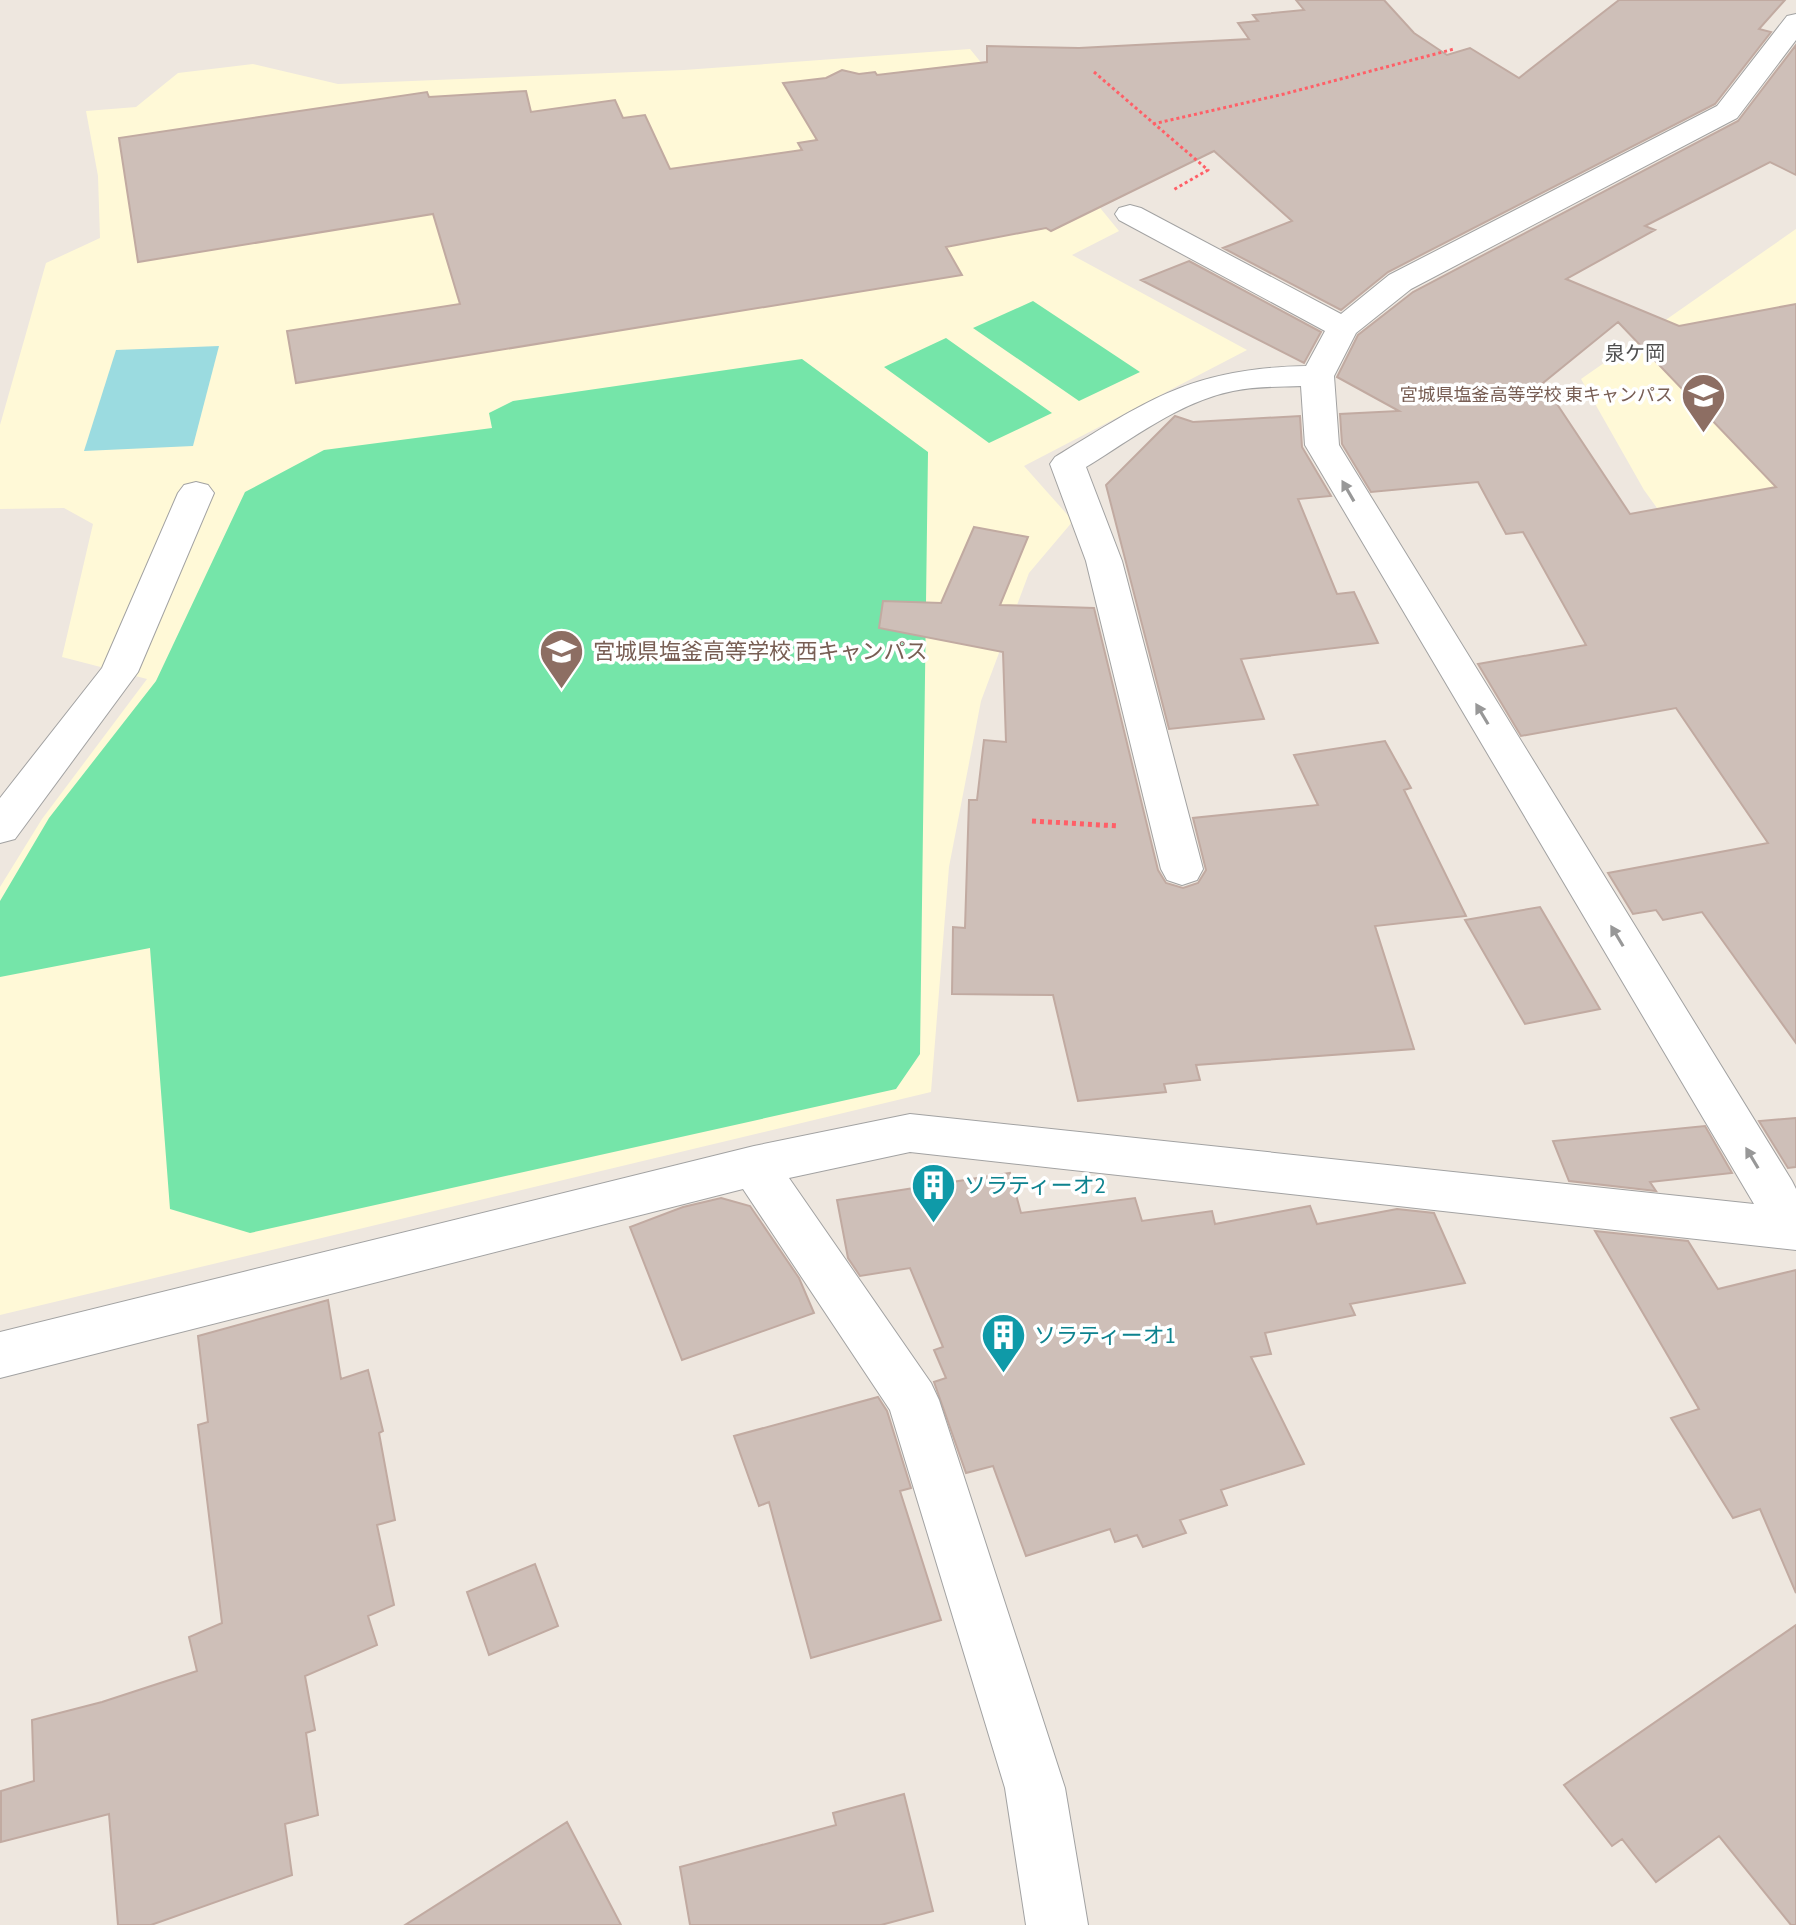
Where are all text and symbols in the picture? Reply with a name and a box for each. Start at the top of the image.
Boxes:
district label: 泉ケ岡 [1605,340,1665,368]
school or university icon: 宮城県塩釜高等学校 東キャンパス [1680,371,1728,434]
place label: 宮城県塩釜高等学校 東キャンパス [1399,383,1673,408]
one-way arrow [1341,480,1355,502]
school or university icon: 宮城県塩釜高等学校 西キャンパス [538,627,586,690]
place label: 宮城県塩釜高等学校 西キャンパス [593,636,927,668]
one-way arrow [1476,703,1490,725]
one-way arrow [1611,925,1625,947]
one-way arrow [1746,1147,1760,1169]
building icon: ソラティーオ2 [909,1161,957,1224]
place label: ソラティーオ2 [964,1170,1106,1202]
building icon: ソラティーオ1 [979,1311,1027,1374]
place label: ソラティーオ1 [1034,1320,1176,1352]

